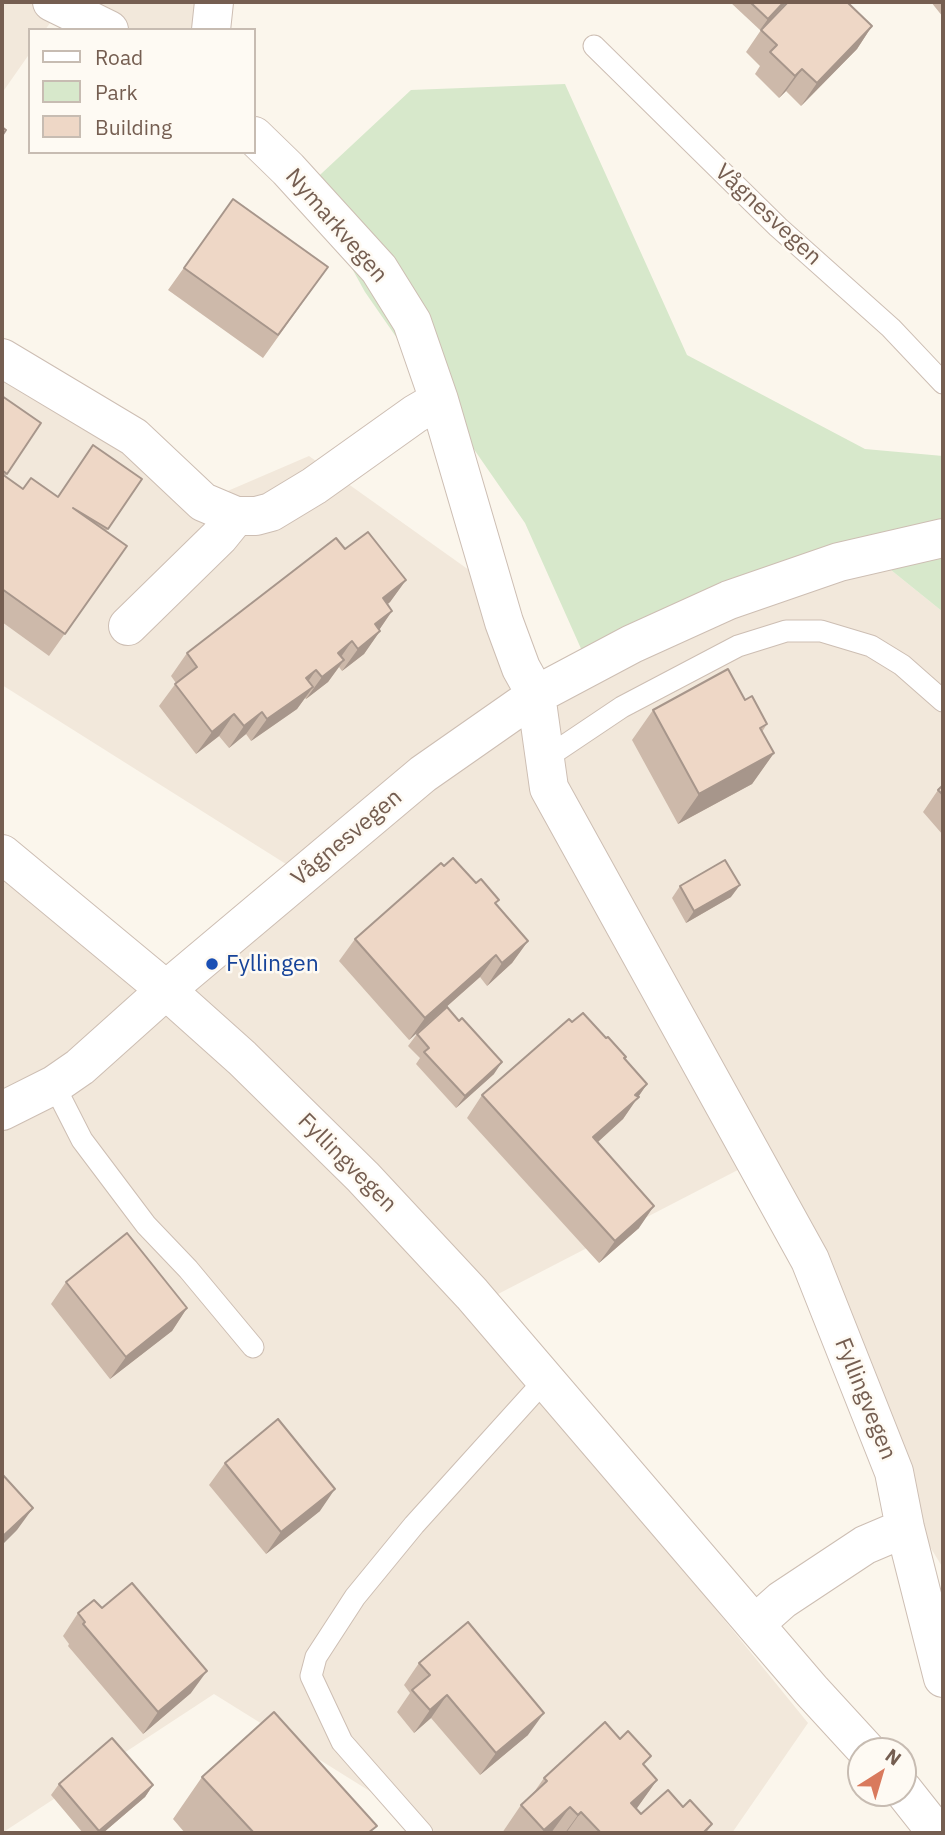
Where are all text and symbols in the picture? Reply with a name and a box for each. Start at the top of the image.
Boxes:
legend [28,28,256,154]
text: Road [95,43,143,71]
text: Park [95,78,138,106]
text: Building [95,113,172,141]
street label: Vågnesvegen [709,159,827,271]
street label: Nymarkvegen [279,163,393,289]
street label: Vågnesvegen [286,784,408,892]
place label: Fyllingen [226,950,319,978]
marker: Fyllingen [204,956,220,972]
street label: Fyllingvegen [292,1108,402,1218]
street label: Fyllingvegen [828,1334,902,1464]
north arrow [847,1737,917,1807]
text: N [881,1743,906,1771]

